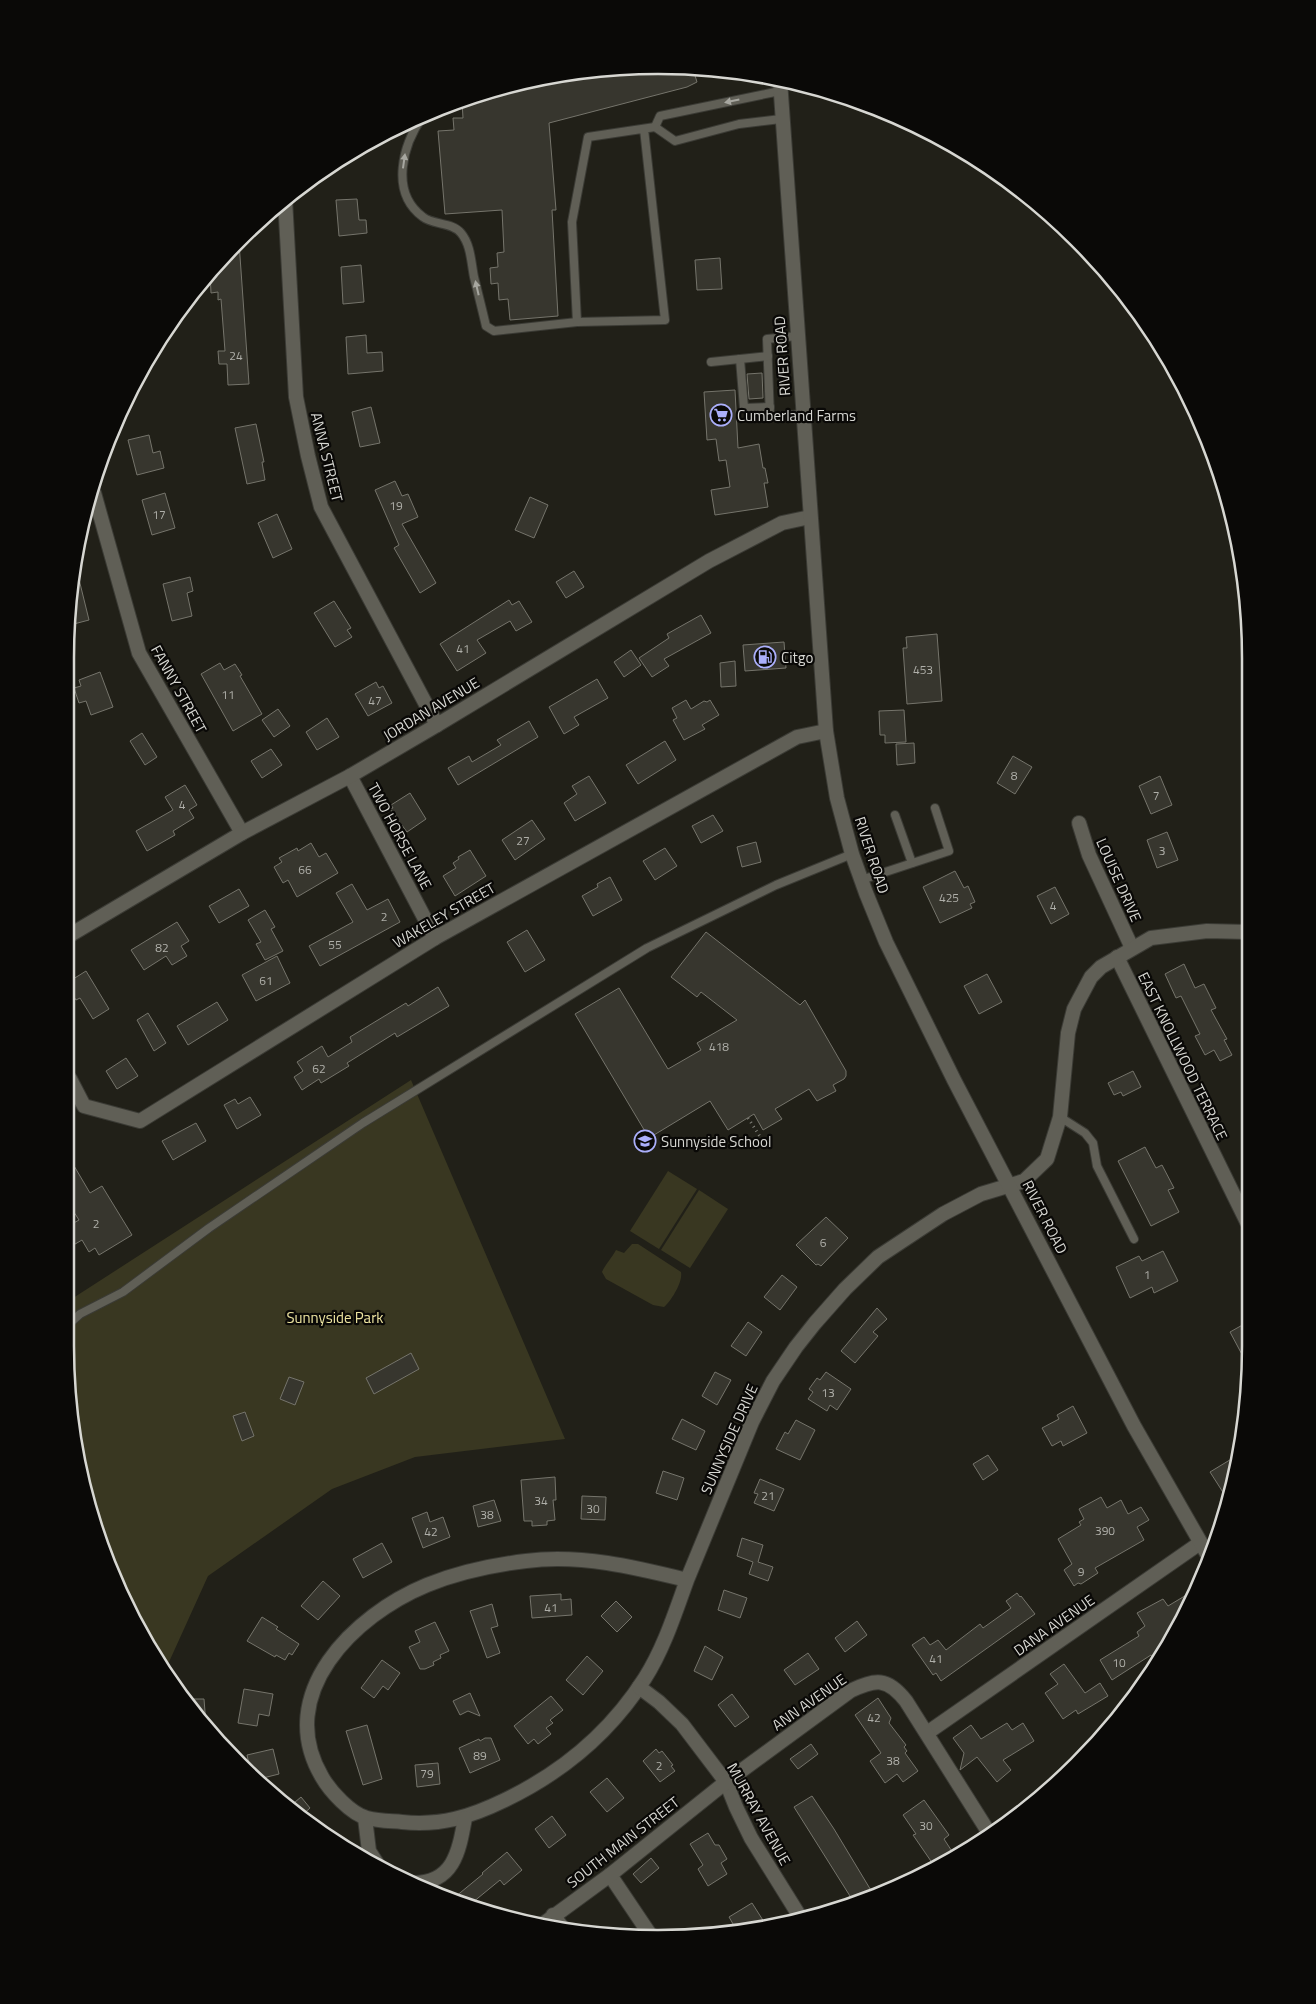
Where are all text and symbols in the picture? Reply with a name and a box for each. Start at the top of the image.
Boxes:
one-way arrow [725,97,740,105]
one-way arrow [400,153,408,169]
one-way arrow [473,280,481,295]
street label: RIVER ROAD [768,315,796,397]
house number: 24 [229,346,243,365]
supermarket icon: Cumberland Farms [709,403,733,427]
place label: Cumberland Farms [737,404,856,427]
street label: ANNA STREET [305,410,349,504]
house number: 19 [389,496,403,515]
house number: 17 [152,505,166,524]
house number: 41 [456,639,470,658]
street label: FANNY STREET [145,641,213,737]
fuel station icon: Citgo [753,645,777,669]
place label: Citgo [781,646,813,669]
house number: 453 [913,660,933,679]
street label: JORDAN AVENUE [378,671,484,747]
house number: 11 [221,685,235,704]
house number: 47 [368,691,382,710]
house number: 8 [1011,766,1018,785]
street label: TWO HORSE LANE [362,779,438,893]
house number: 7 [1153,786,1159,805]
house number: 4 [179,795,186,814]
street label: RIVER ROAD [849,813,895,897]
house number: 27 [516,831,530,850]
street label: LOUISE DRIVE [1090,834,1148,926]
house number: 3 [1159,841,1165,860]
house number: 66 [298,860,312,879]
street label: WAKELEY STREET [388,876,500,954]
house number: 425 [939,888,959,907]
house number: 4 [1050,896,1057,915]
house number: 2 [381,907,387,926]
house number: 55 [328,935,342,954]
house number: 82 [155,938,169,957]
street label: EAST KNOLLWOOD TERRACE [1132,968,1234,1144]
house number: 61 [259,971,273,990]
house number: 418 [709,1037,729,1056]
house number: 62 [312,1059,326,1078]
school or university icon: Sunnyside School [633,1129,657,1153]
place label: Sunnyside School [661,1130,771,1153]
street label: RIVER ROAD [1017,1176,1073,1258]
house number: 2 [93,1214,99,1233]
house number: 6 [820,1233,827,1252]
house number: 1 [1144,1265,1150,1284]
park label: Sunnyside Park [286,1306,384,1329]
street label: SUNNYSIDE DRIVE [694,1380,764,1498]
house number: 13 [821,1383,835,1402]
house number: 21 [761,1486,775,1505]
house number: 34 [534,1491,548,1510]
house number: 30 [586,1499,600,1518]
house number: 38 [480,1505,494,1524]
house number: 390 [1095,1521,1115,1540]
house number: 42 [424,1522,438,1541]
house number: 9 [1078,1562,1085,1581]
street label: DANA AVENUE [1009,1588,1099,1662]
house number: 41 [544,1598,558,1617]
house number: 41 [929,1649,943,1668]
house number: 10 [1112,1653,1126,1672]
street label: ANN AVENUE [767,1668,851,1736]
house number: 42 [867,1708,881,1727]
house number: 89 [473,1746,487,1765]
house number: 38 [886,1751,900,1770]
house number: 2 [656,1756,662,1775]
street label: MURRAY AVENUE [721,1759,797,1869]
house number: 79 [420,1764,434,1783]
street label: SOUTH MAIN STREET [562,1791,684,1893]
house number: 30 [919,1816,933,1835]

